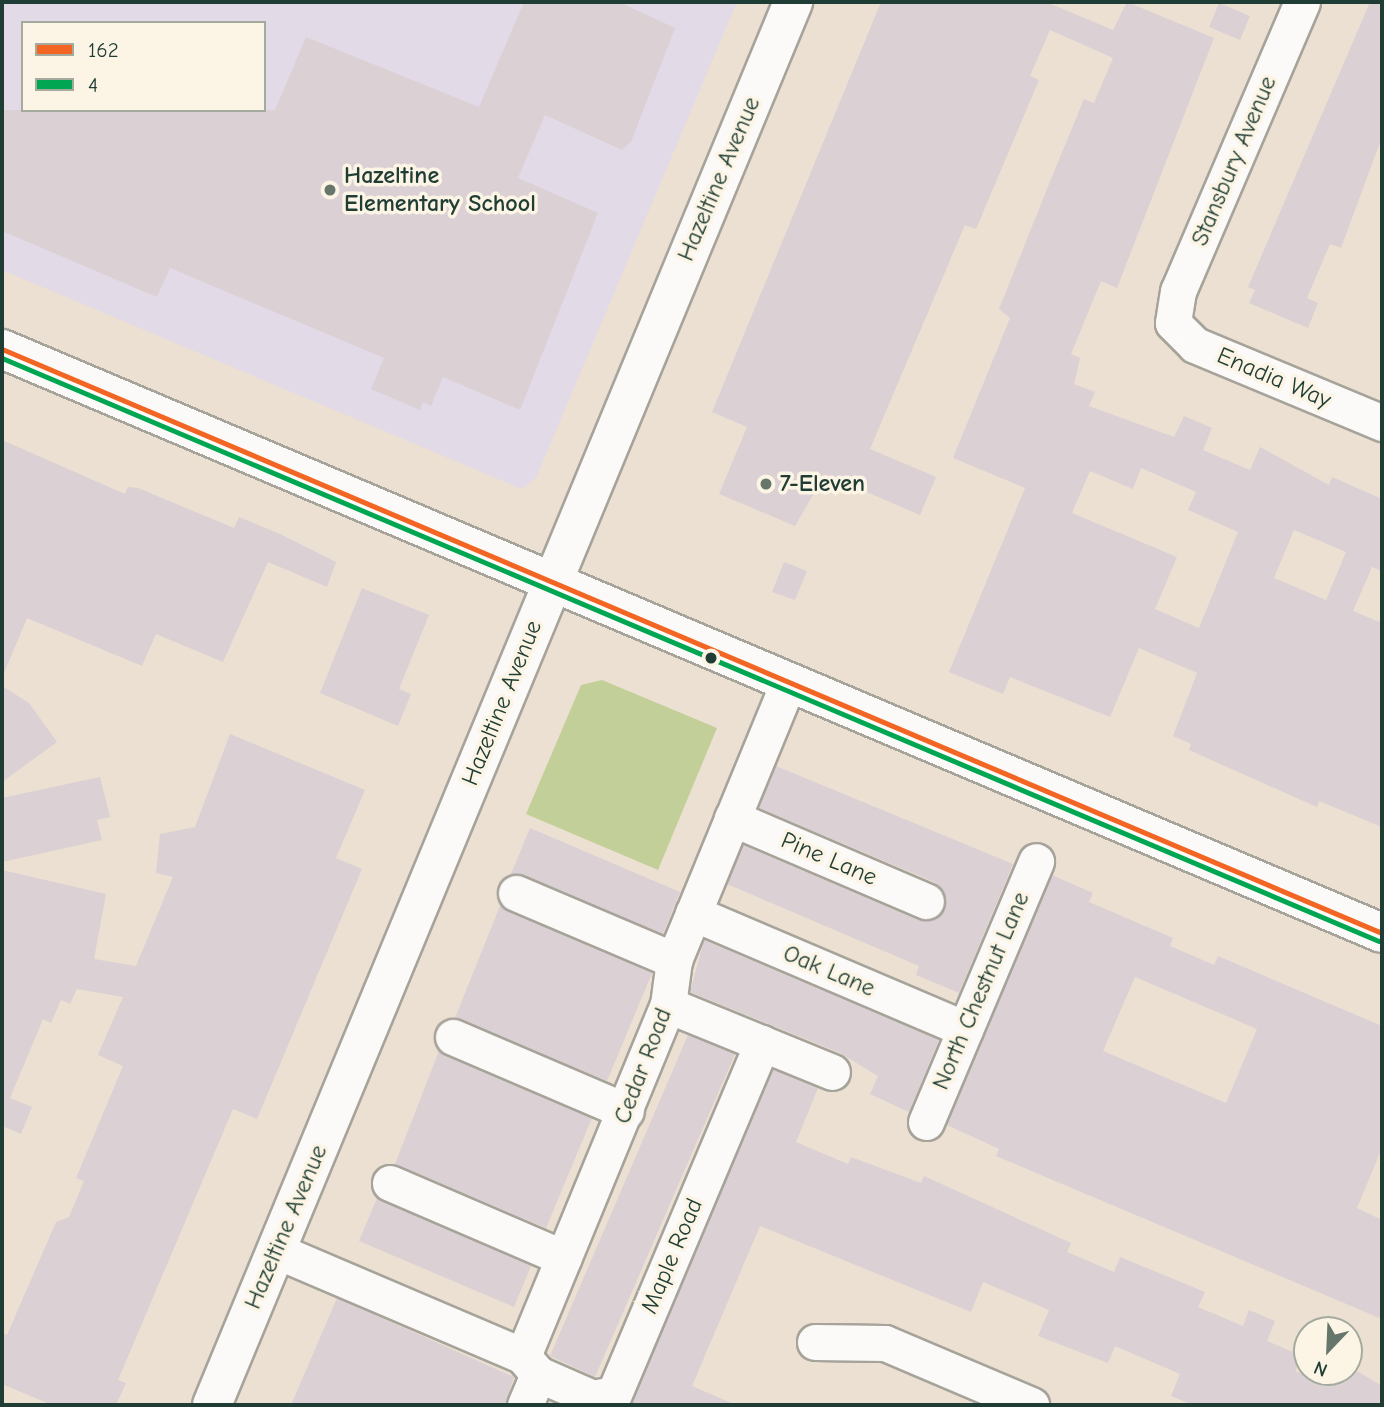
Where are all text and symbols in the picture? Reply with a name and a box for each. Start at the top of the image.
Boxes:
legend [21,21,266,112]
text: 162 [88,38,119,62]
street label: Stansbury Avenue [1185,72,1283,250]
text: 4 [88,73,98,97]
street label: Hazeltine Avenue [671,93,767,265]
place label: Hazeltine Elementary School [344,162,536,218]
marker: Hazeltine Elementary School [322,182,338,198]
street label: Enadia Way [1213,341,1335,415]
place label: 7-Eleven [780,470,865,498]
marker: 7-Eleven [758,476,774,492]
street label: Hazeltine Avenue [456,616,548,790]
unlabelled marker [704,651,718,665]
street label: Pine Lane [777,826,881,892]
street label: North Chestnut Lane [926,888,1036,1094]
street label: Oak Lane [779,939,879,1003]
street label: Cedar Road [608,1004,678,1128]
street label: Hazeltine Avenue [238,1141,334,1313]
street label: Maple Road [635,1194,709,1318]
north arrow [1293,1316,1363,1386]
text: N [1311,1356,1331,1381]

